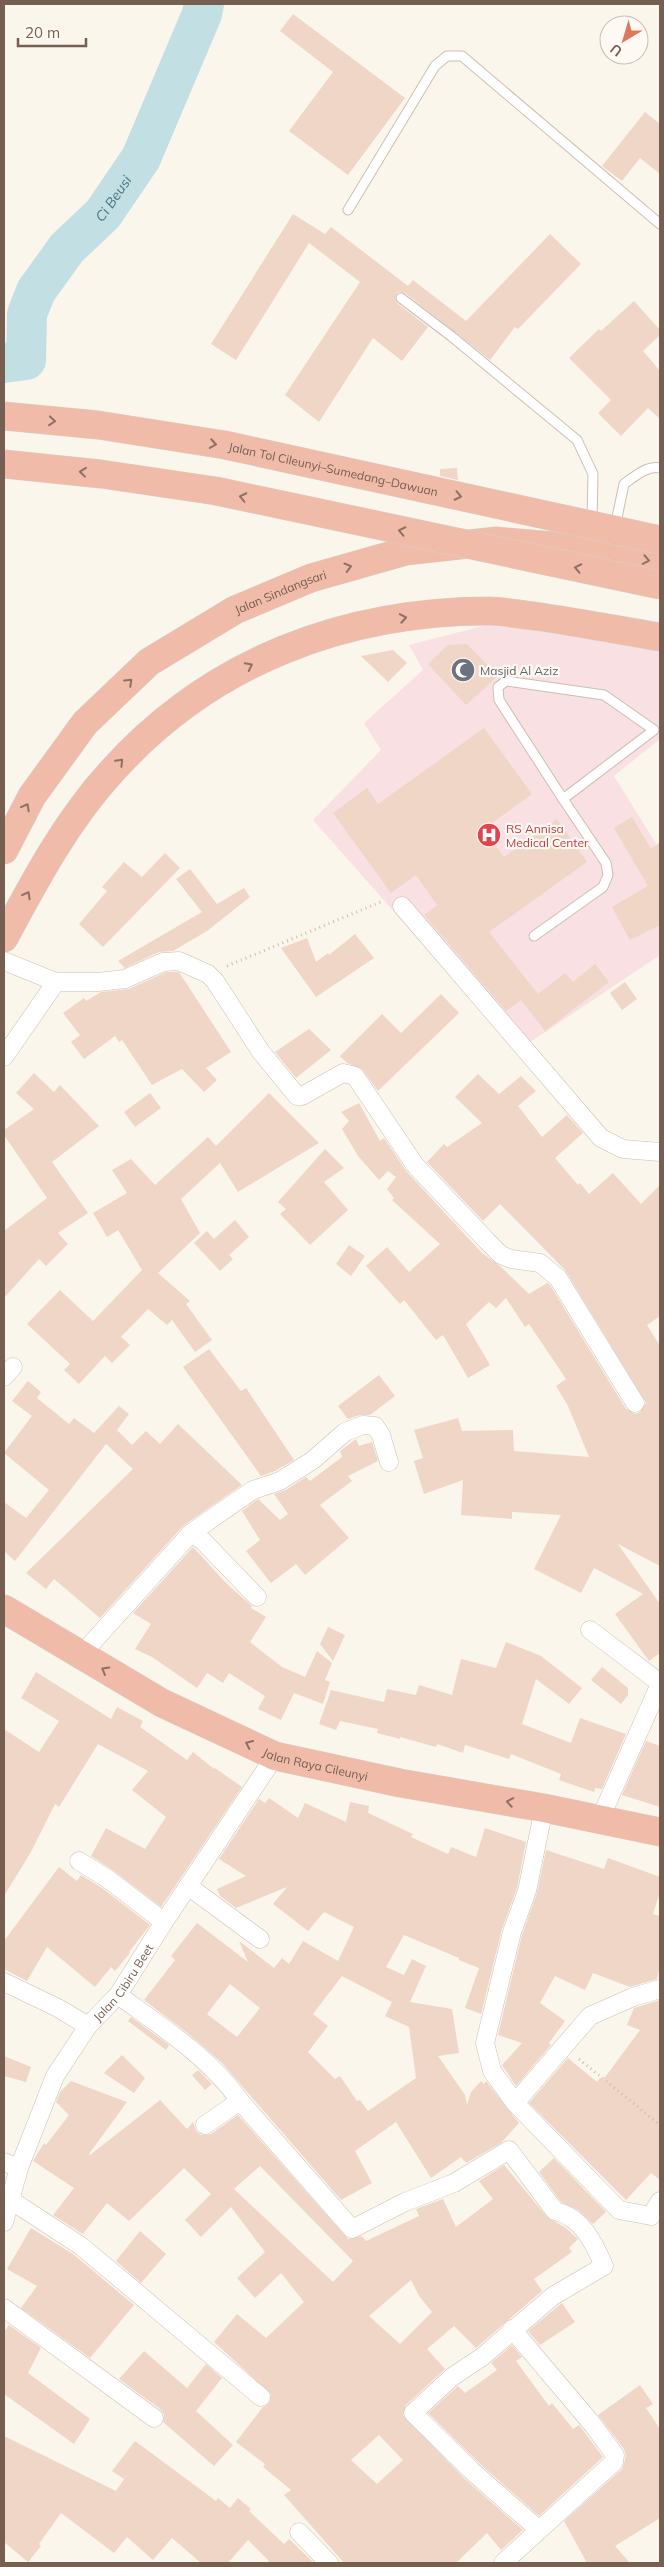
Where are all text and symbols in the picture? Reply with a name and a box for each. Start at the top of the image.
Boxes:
scale bar [18,15,85,47]
north arrow [599,15,649,65]
text: 20 m [25,23,60,42]
text: U [606,40,626,61]
water label: Ci Beusi [91,171,136,226]
one-way arrow [49,415,57,426]
one-way arrow [209,438,217,448]
street label: Jalan Tol Cileunyi–Sumedang–Dawuan [227,439,440,499]
one-way arrow [78,467,86,478]
one-way arrow [453,490,462,501]
one-way arrow [239,492,248,503]
one-way arrow [398,526,407,537]
one-way arrow [642,555,651,565]
one-way arrow [344,563,352,573]
one-way arrow [574,563,583,574]
street label: Jalan Sindangsari [232,567,328,617]
one-way arrow [399,613,408,623]
mosque icon: Masjid Al Aziz [450,657,476,683]
one-way arrow [244,662,253,672]
place label: Masjid Al Aziz [480,663,558,678]
one-way arrow [123,679,132,688]
one-way arrow [114,759,123,768]
one-way arrow [20,803,30,812]
place label: RS Annisa Medical Center [506,821,589,850]
hospital icon: RS Annisa Medical Center [476,822,502,848]
one-way arrow [21,892,31,901]
one-way arrow [101,1666,110,1676]
one-way arrow [245,1740,254,1750]
street label: Jalan Raya Cileunyi [261,1744,369,1783]
one-way arrow [505,1797,514,1807]
street label: Jalan Cibiru Beet [90,1941,156,2024]

